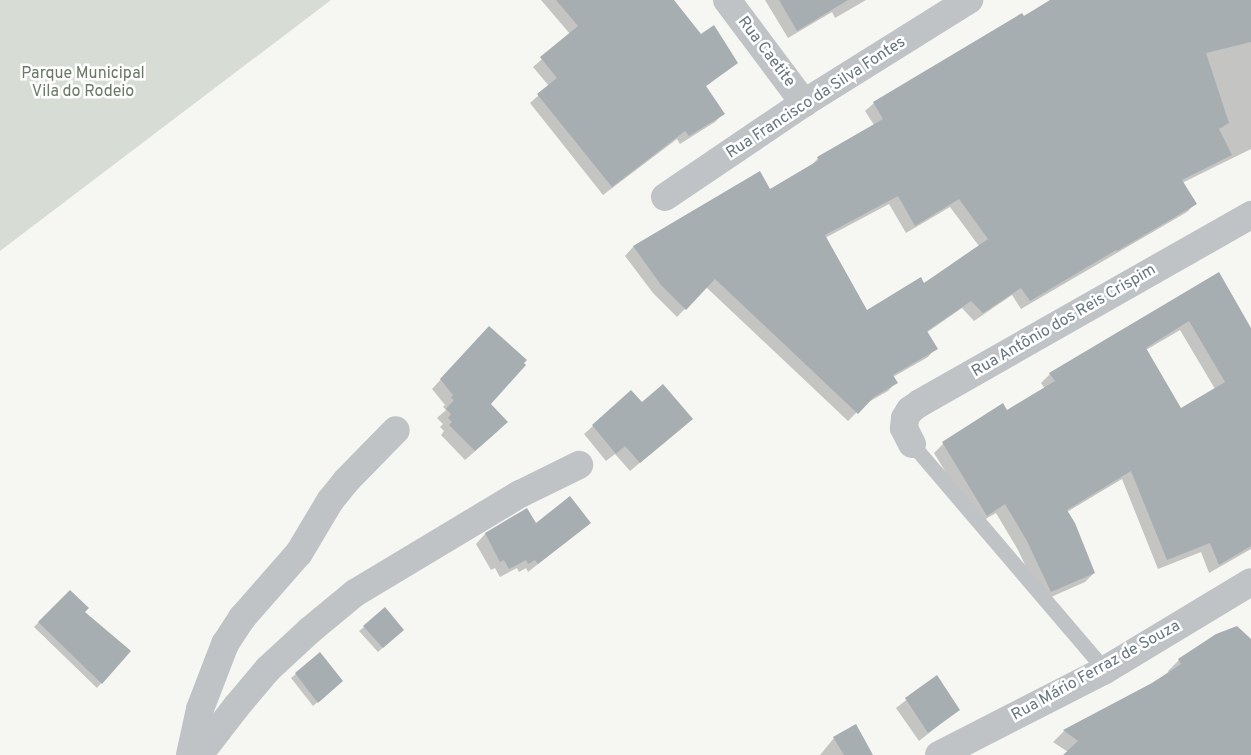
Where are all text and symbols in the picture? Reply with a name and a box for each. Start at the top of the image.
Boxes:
street label: Rua Caetite [733,13,799,91]
street label: Rua Francisco da Silva Fontes [723,33,909,163]
park label: Parque Municipal Vila do Rodeio [21,64,145,102]
street label: Rua Antônio dos Reis Crispim [968,260,1160,382]
street label: Rua Mário Ferraz de Souza [1008,617,1184,725]

